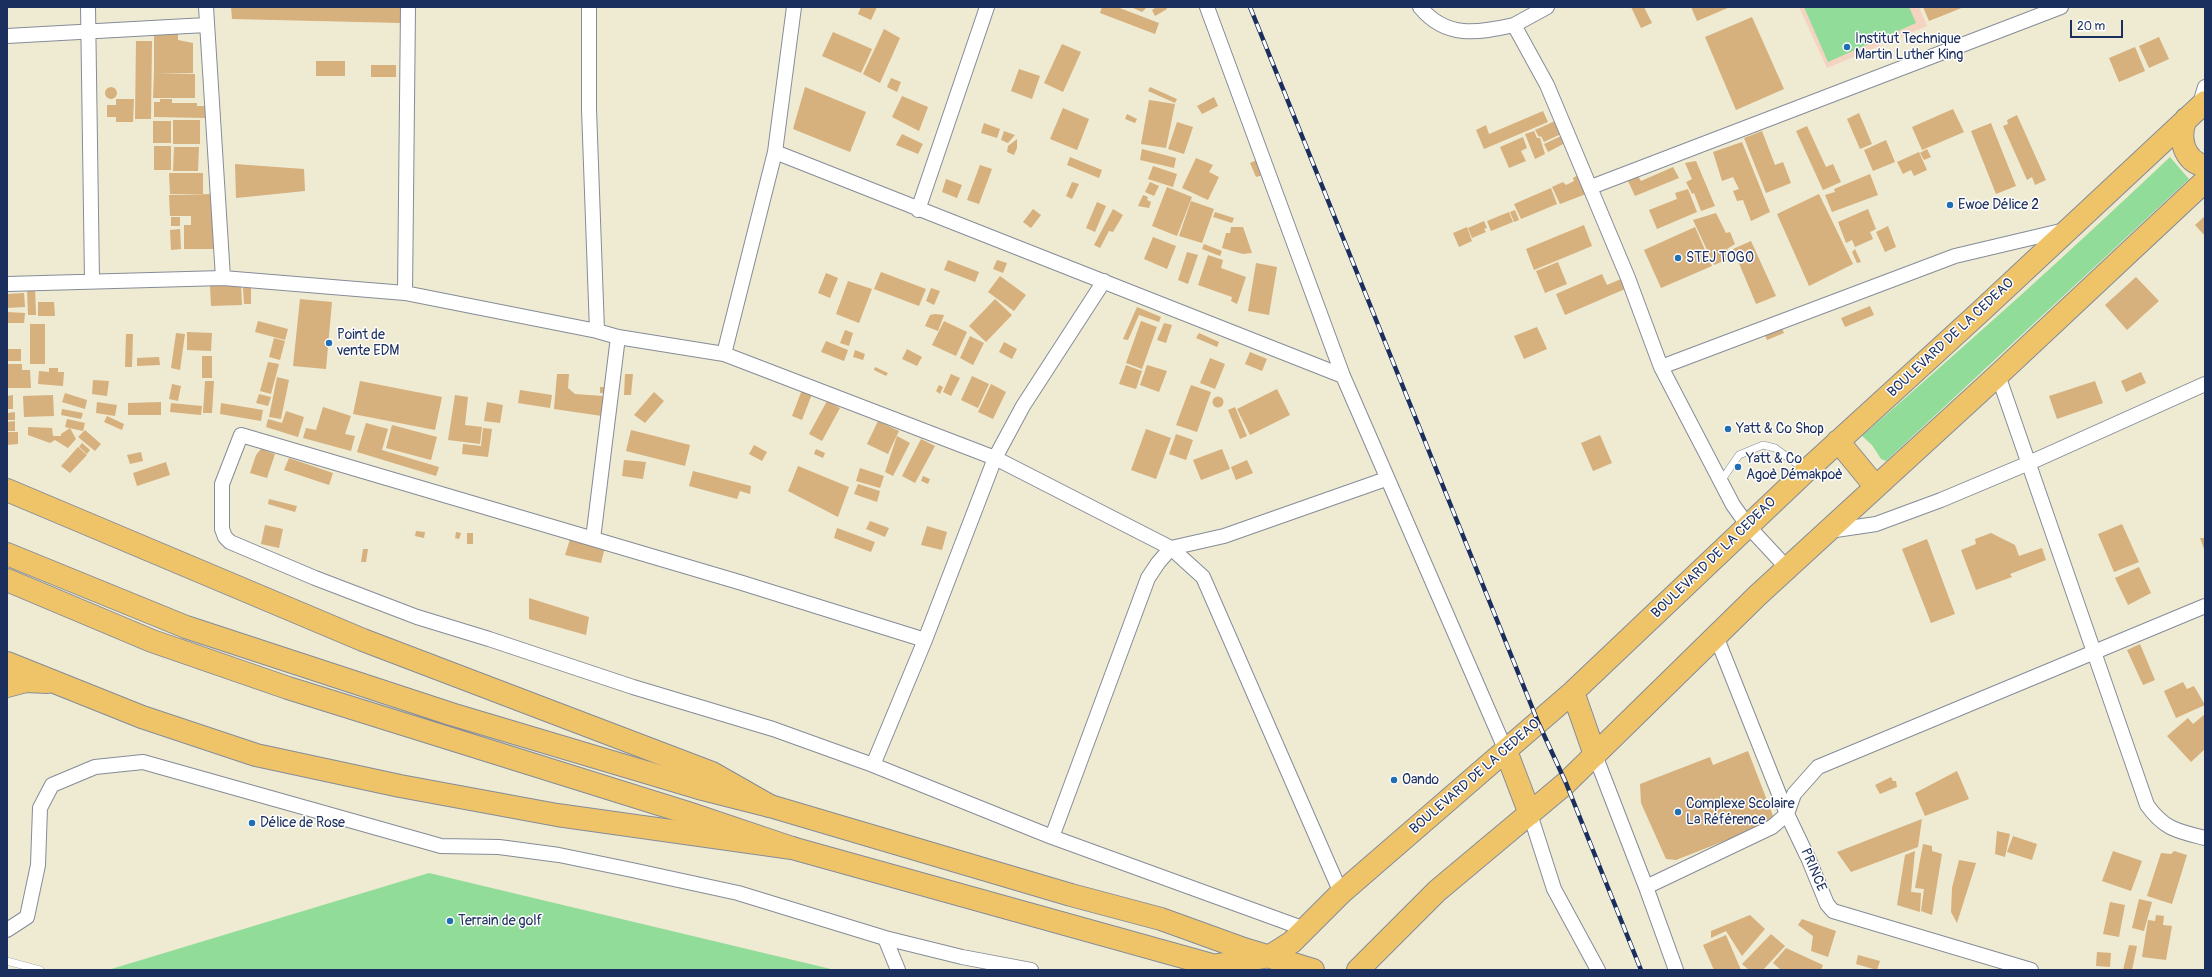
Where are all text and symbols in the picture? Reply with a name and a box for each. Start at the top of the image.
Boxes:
scale bar [2072,12,2125,38]
text: 20 m [2077,19,2105,34]
place label: Institut Technique Martin Luther King [1855,31,1963,64]
marker: Institut Technique Martin Luther King [1842,42,1852,52]
place label: Ewoe Délice 2 [1958,197,2039,213]
marker: Ewoe Délice 2 [1945,200,1955,210]
place label: STEJ TOGO [1686,250,1754,266]
marker: STEJ TOGO [1673,253,1683,263]
street label: BOULEVARD DE LA CEDEAO [1884,275,2018,401]
place label: Point de vente EDM [337,327,399,360]
marker: Point de vente EDM [324,338,334,348]
place label: Yatt & Co Shop [1736,421,1824,437]
marker: Yatt & Co Shop [1723,424,1733,434]
place label: Yatt & Co Agoè Démakpoè [1746,451,1843,484]
marker: Yatt & Co Agoè Démakpoè [1733,462,1743,472]
street label: BOULEVARD DE LA CEDEAO [1648,494,1780,622]
street label: BOULEVARD DE LA CEDEAO [1407,716,1543,838]
place label: Oando [1402,772,1439,788]
marker: Oando [1389,775,1399,785]
place label: Complexe Scolaire La Référence [1686,796,1795,828]
marker: Complexe Scolaire La Référence [1673,807,1683,817]
place label: Délice de Rose [260,815,345,831]
marker: Délice de Rose [247,818,257,828]
street label: PRINCE [1796,846,1830,894]
place label: Terrain de golf [458,913,542,929]
marker: Terrain de golf [445,916,455,926]

